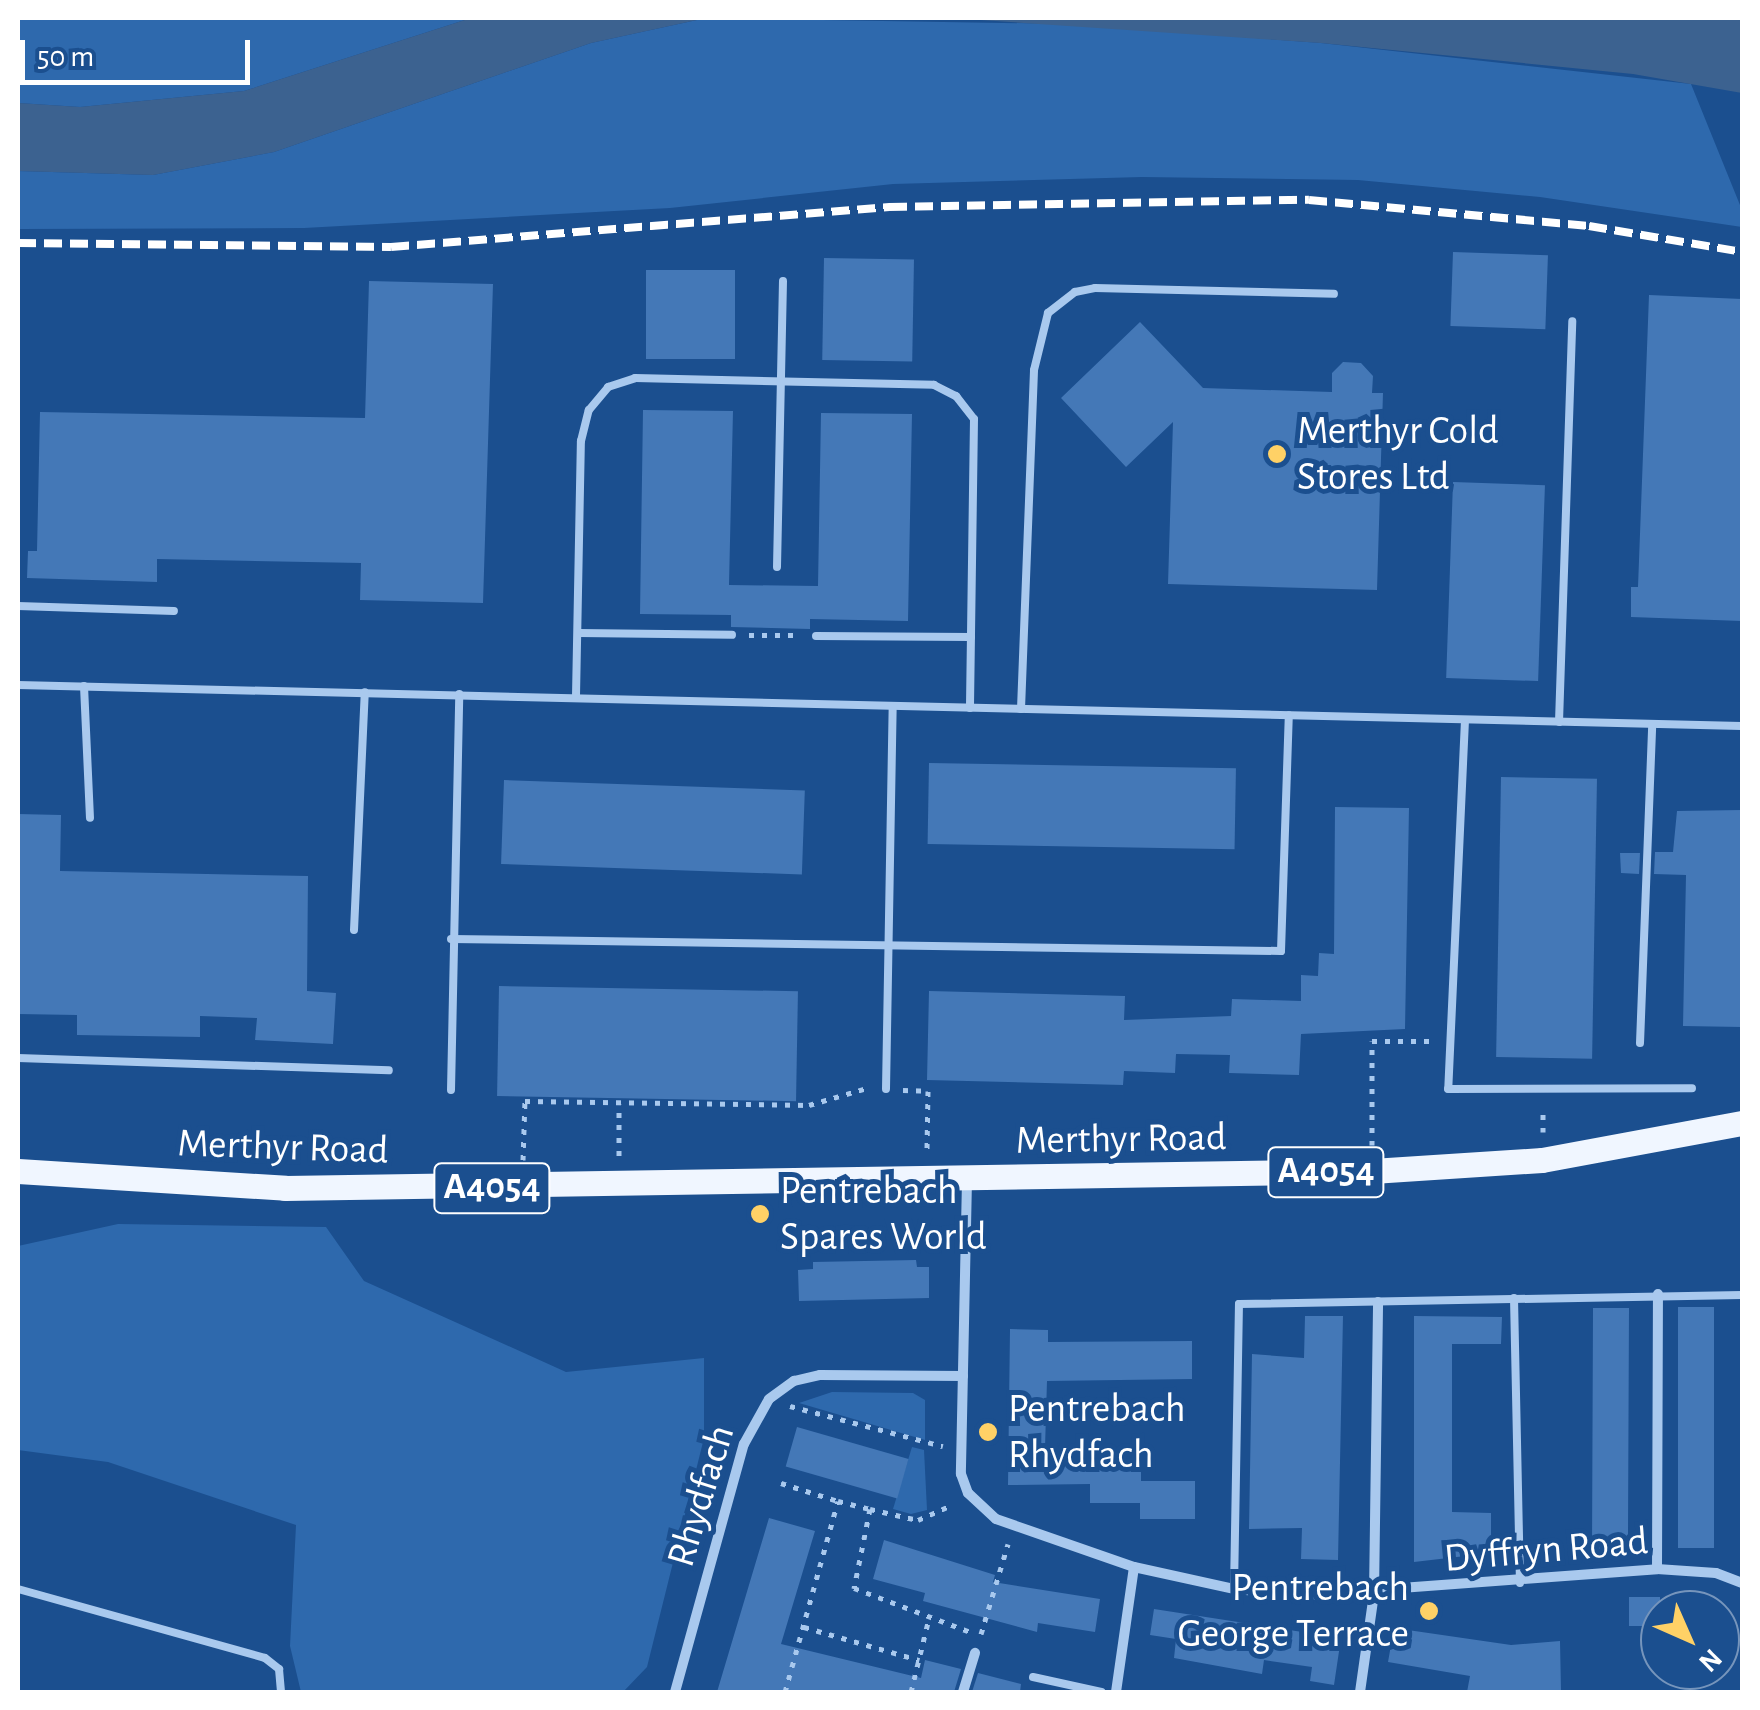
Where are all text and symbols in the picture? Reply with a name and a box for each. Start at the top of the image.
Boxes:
scale bar [25,20,255,82]
text: 50 m [37,42,94,72]
place label: Merthyr Cold Stores Ltd [1297,407,1499,501]
marker: Merthyr Cold Stores Ltd [1266,443,1288,465]
street label: Merthyr Road [1015,1113,1227,1165]
street label: Merthyr Road [177,1119,389,1175]
road number: A4054 [1266,1139,1386,1205]
road number: A4054 [432,1155,552,1221]
place label: Pentrebach Spares World [780,1167,987,1261]
marker: Pentrebach Spares World [749,1203,771,1225]
place label: Pentrebach Rhydfach [1008,1385,1185,1479]
street label: Rhydfach [657,1419,745,1573]
marker: Pentrebach Rhydfach [977,1421,999,1443]
street label: Dyffryn Road [1442,1517,1650,1583]
place label: Pentrebach George Terrace [1178,1564,1409,1658]
north arrow [1640,1590,1740,1690]
marker: Pentrebach George Terrace [1418,1600,1440,1622]
text: N [1693,1643,1727,1677]

